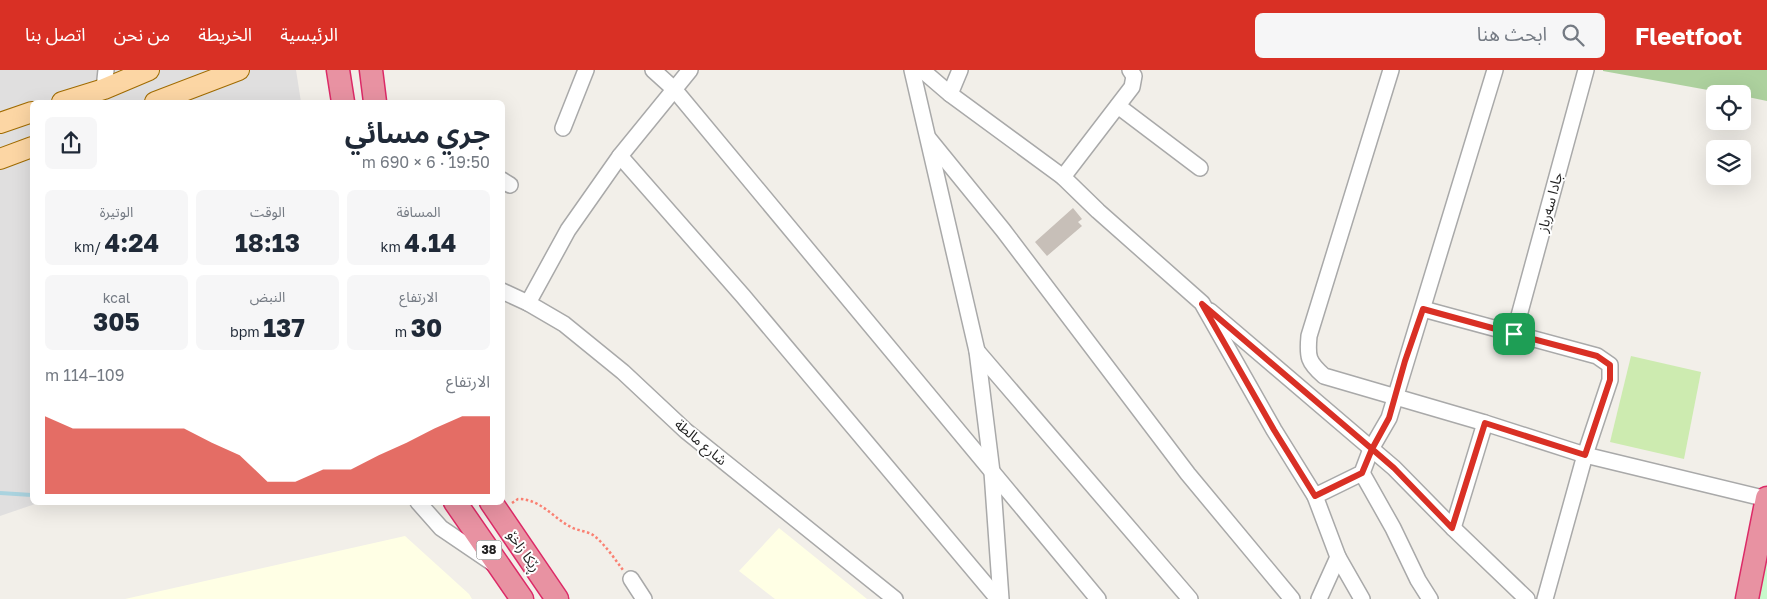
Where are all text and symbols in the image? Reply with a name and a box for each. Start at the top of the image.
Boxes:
search box [1255,13,1605,58]
icon: search [1559,21,1587,49]
text: Fleetfoot [1635,21,1742,50]
text: ابحث هنا [1477,22,1547,45]
text: اتصل بنا [25,23,86,45]
text: من نحن [114,23,170,45]
text: الخريطة [198,23,252,45]
text: الرئيسية [280,23,338,45]
map controls [1706,85,1751,185]
button: locate [1706,85,1751,130]
text: جري مسائي [345,116,490,149]
button: share [45,117,97,169]
button: layers [1706,140,1751,185]
text: 19:50 · 6 × 690 m [362,152,490,172]
street label: جادا سەرباز [1533,170,1567,235]
text: الوتيرة [100,203,133,220]
text: الوقت [250,203,285,220]
text: المسافة [396,203,441,220]
text: 4:24 [105,227,159,258]
text: 18:13 [235,227,300,258]
text: 4.14 [404,227,456,258]
text: /km [74,238,105,255]
text: km [381,238,404,255]
text: النبض [250,288,285,305]
text: الارتفاع [399,288,438,305]
text: kcal [103,289,130,306]
text: 305 [93,306,140,337]
text: 137 [263,312,305,343]
text: 30 [411,312,442,343]
pin [1493,313,1535,355]
icon: arrive [1500,320,1528,348]
text: bpm [230,323,263,340]
text: m [395,323,411,340]
text: 109–114 m [45,365,124,385]
text: الارتفاع [446,371,490,391]
street label: شارع مالطة [670,415,731,471]
street label: ڕێکا زاخۆ [501,527,545,577]
road number: 38 [476,540,502,560]

